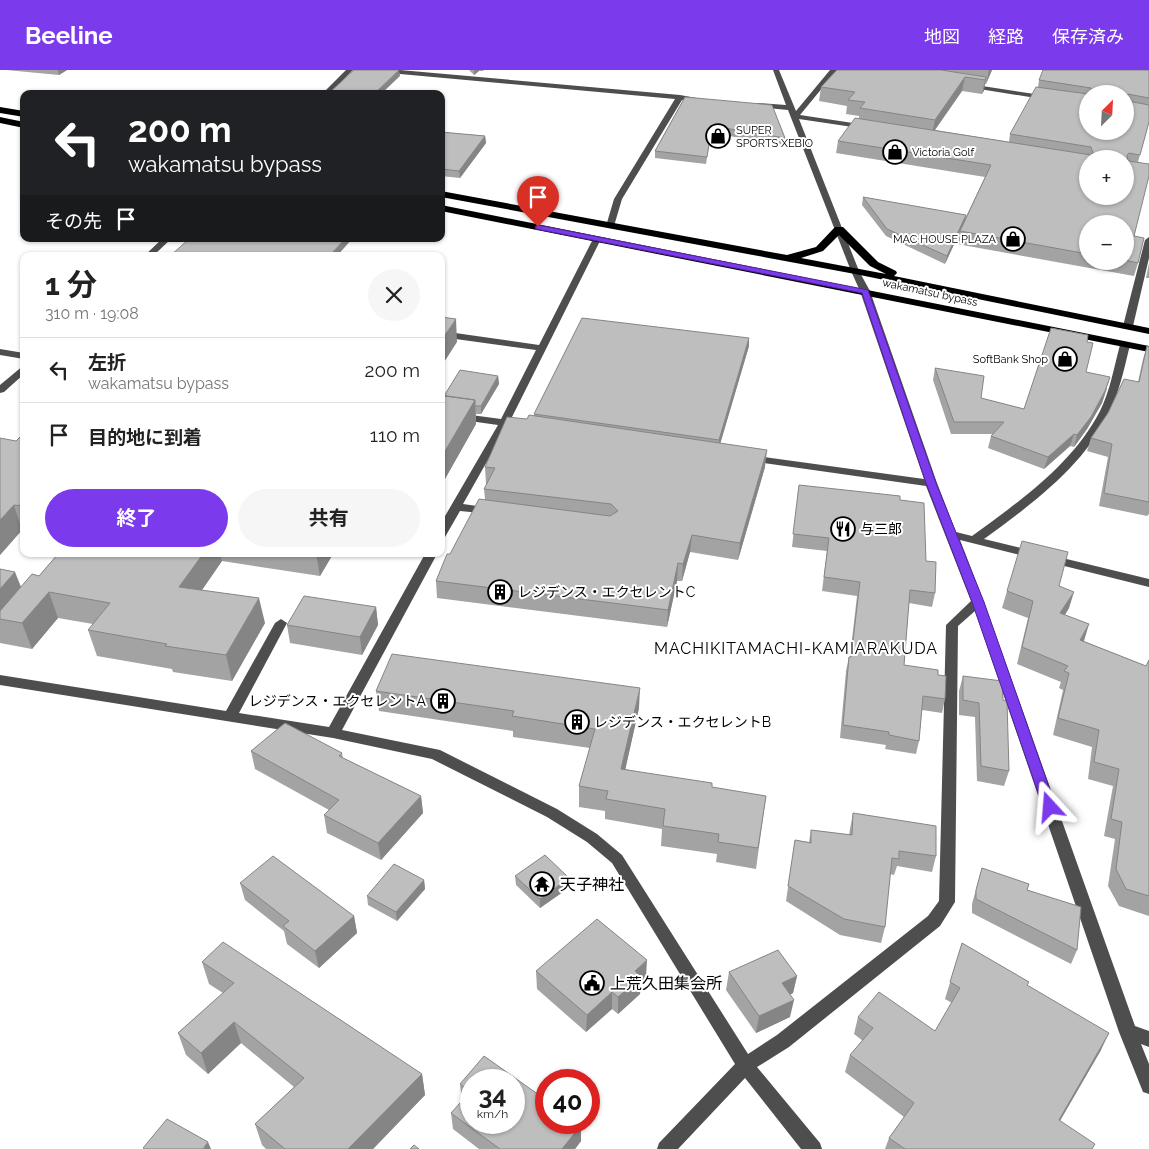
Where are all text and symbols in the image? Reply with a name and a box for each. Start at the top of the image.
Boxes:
text: Beeline [25,21,113,50]
text: 地図 [924,26,960,47]
text: 経路 [988,26,1024,47]
text: 保存済み [1052,26,1124,47]
north arrow [1079,85,1134,140]
map controls [1079,85,1134,270]
text: 200 m [128,109,232,150]
icon: left [45,110,110,175]
shop icon: SUPER SPORTS XEBIO [705,123,731,149]
place label: SUPER SPORTS XEBIO [736,124,813,150]
shop icon: Victoria Golf [882,139,908,165]
place label: Victoria Golf [912,146,975,159]
button: + [1079,150,1134,205]
text: wakamatsu bypass [128,151,322,177]
pin [517,176,559,227]
icon: arrive [524,183,552,211]
icon: arrive [112,205,140,233]
text: その先 [45,210,102,232]
button: − [1079,215,1134,270]
shop icon: MAC HOUSE PLAZA [1000,226,1026,252]
place label: MAC HOUSE PLAZA [893,233,997,246]
text: 1 分 [45,267,97,302]
button: close [368,269,420,321]
street label: wakamatsu bypass [881,276,979,309]
text: 310 m · 19:08 [45,304,139,323]
shop icon: SoftBank Shop [1052,346,1078,372]
text: 左折 [88,351,126,373]
place label: SoftBank Shop [973,353,1048,366]
icon: left [45,356,73,384]
text: 200 m [365,359,420,381]
text: wakamatsu bypass [88,374,229,393]
icon: arrive [45,421,73,449]
text: 110 m [370,424,420,446]
text: 目的地に到着 [88,426,202,448]
button: 終了 [45,489,228,547]
button: 共有 [238,489,420,547]
restaurant icon: 与三郎 [830,516,856,542]
place label: 与三郎 [860,521,902,537]
building icon: レジデンス・エクセレントC [487,579,513,605]
place label: レジデンス・エクセレントC [518,584,696,600]
district label: MACHIKITAMACHI-KAMIARAKUDA [654,639,938,658]
building icon: レジデンス・エクセレントA [430,688,456,714]
place label: レジデンス・エクセレントA [249,693,427,709]
building icon: レジデンス・エクセレントB [564,709,590,735]
place label: レジデンス・エクセレントB [594,714,771,730]
position arrow [1023,780,1075,832]
temple icon: 天子神社 [529,871,555,897]
place label: 天子神社 [560,875,624,894]
public building icon: 上荒久田集会所 [579,970,605,996]
place label: 上荒久田集会所 [610,974,722,993]
speed limit sign: 40 [535,1069,600,1134]
text: 34 [478,1080,507,1110]
text: km/h [477,1107,508,1121]

